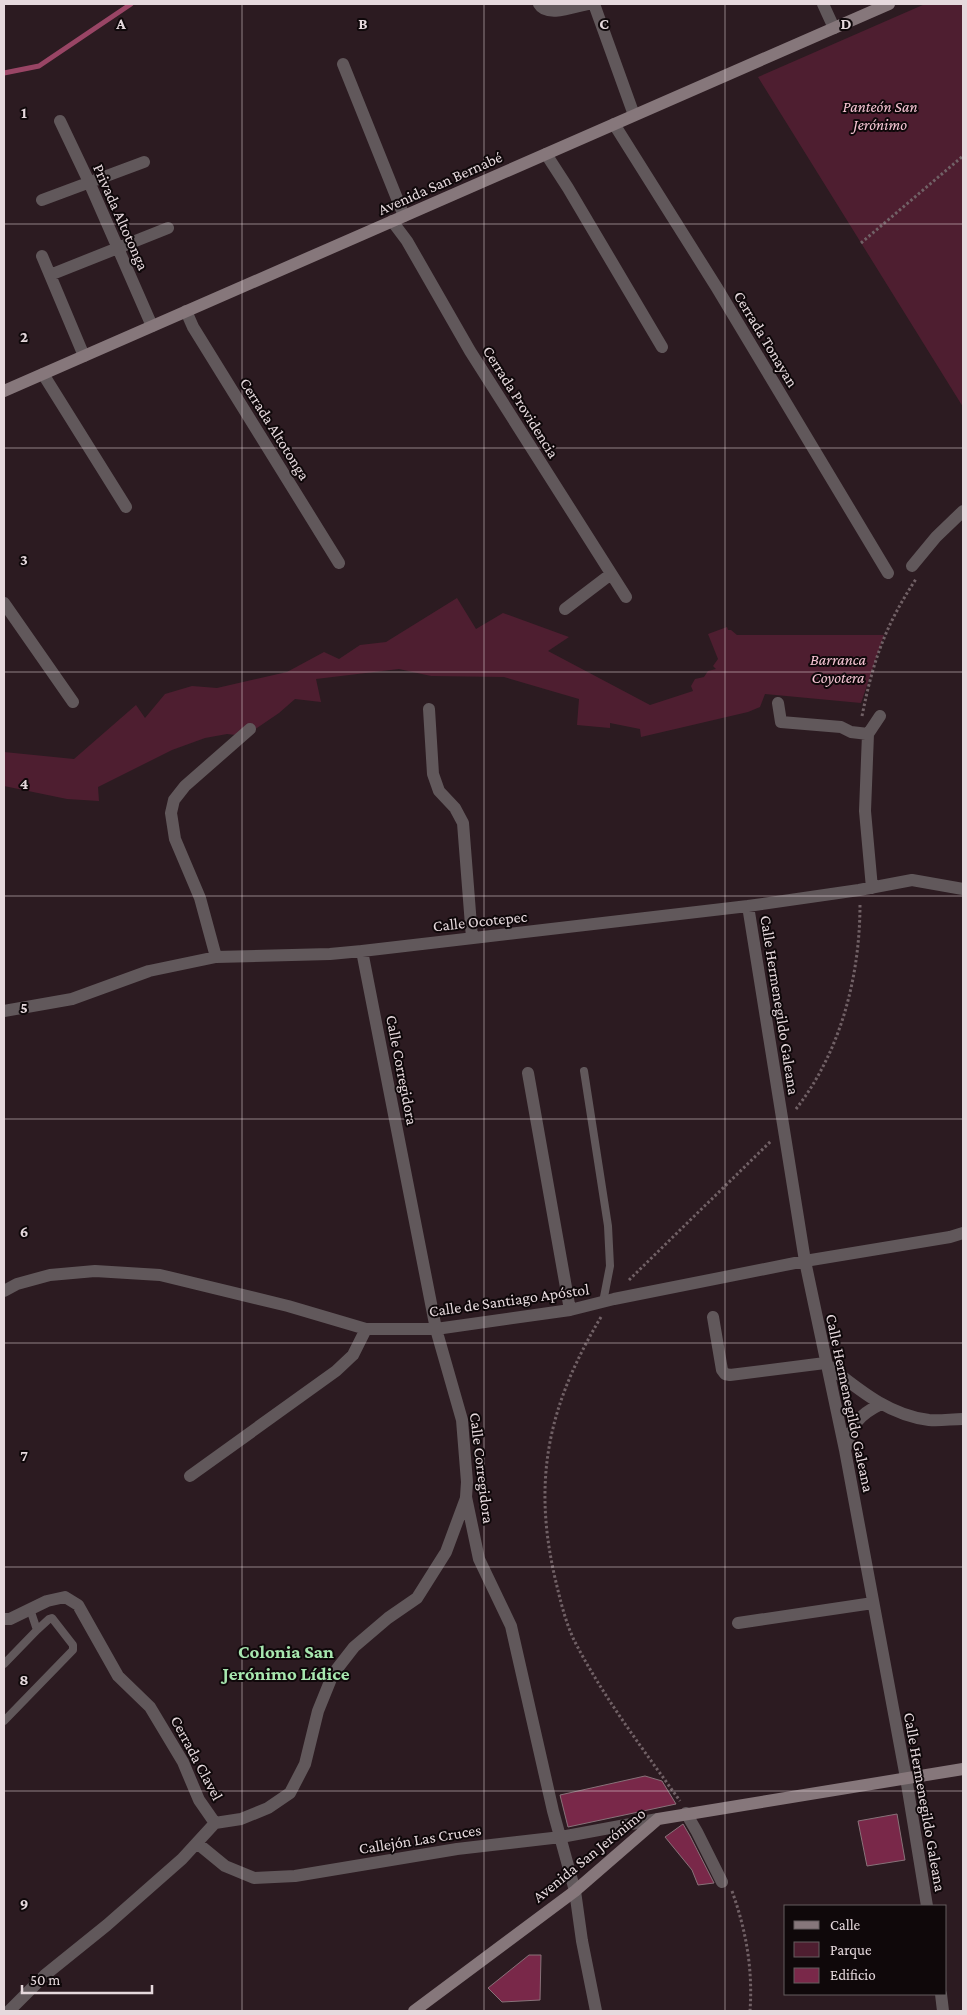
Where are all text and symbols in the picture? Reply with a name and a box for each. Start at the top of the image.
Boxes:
text: A [115,15,126,32]
text: B [358,15,368,32]
text: C [599,15,609,32]
text: D [840,15,852,32]
park label: Panteón San Jerónimo [842,98,918,134]
text: 1 [21,104,27,121]
street label: Avenida San Bernabé [375,148,505,218]
street label: Privada Altotonga [89,161,152,274]
street label: Cerrada Tonayan [730,288,802,391]
text: 2 [20,328,28,345]
street label: Cerrada Providencia [480,343,563,462]
street label: Cerrada Altotonga [236,375,313,484]
text: 3 [20,551,28,568]
park label: Barranca Coyotera [810,651,866,687]
text: 4 [20,775,29,792]
street label: Calle Ocotepec [432,908,528,935]
street label: Calle Hermenegildo Galeana [756,914,803,1097]
text: 5 [20,999,28,1016]
street label: Calle Corregidora [382,1014,421,1127]
text: 6 [20,1223,28,1240]
street label: Calle de Santiago Apóstol [428,1280,590,1321]
street label: Calle Hermenegildo Galeana [822,1312,877,1494]
street label: Calle Corregidora [466,1412,497,1525]
text: 7 [20,1447,28,1464]
district label: Colonia San Jerónimo Lídice [221,1641,350,1684]
text: 8 [19,1671,29,1688]
street label: Calle Hermenegildo Galeana [900,1711,949,1894]
street label: Cerrada Clavel [168,1713,226,1803]
street label: Avenida San Jerónimo [529,1804,649,1906]
street label: Callejón Las Cruces [358,1821,483,1858]
text: 9 [20,1895,28,1912]
legend [784,1905,947,1995]
text: Calle [830,1917,861,1933]
text: Parque [830,1942,872,1959]
scale bar [22,1962,152,1994]
text: Edificio [830,1967,876,1983]
text: 50 m [30,1972,60,1988]

